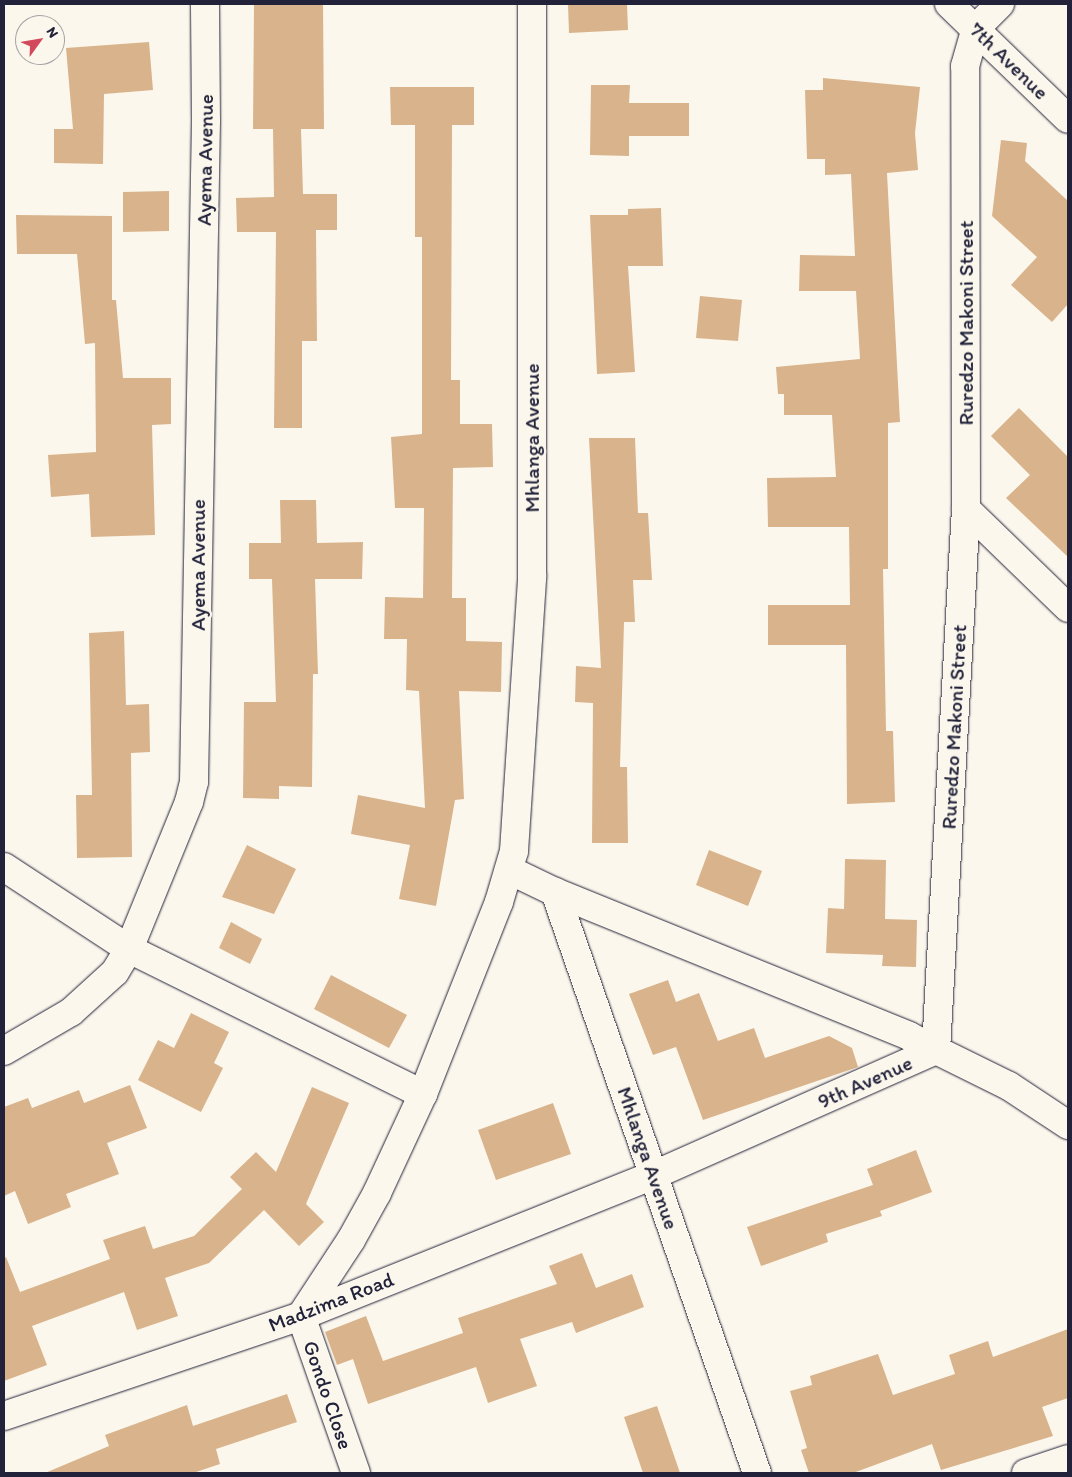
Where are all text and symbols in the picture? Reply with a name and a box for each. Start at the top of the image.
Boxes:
north arrow [15,15,65,65]
street label: 7th Avenue [964,17,1054,105]
text: N [43,24,62,41]
street label: Ayema Avenue [191,94,219,226]
street label: Ruredzo Makoni Street [953,221,979,425]
street label: Mhlanga Avenue [519,364,545,512]
street label: Ayema Avenue [185,500,211,630]
street label: Ruredzo Makoni Street [936,624,972,830]
street label: 9th Avenue [814,1050,916,1114]
street label: Mhlanga Avenue [612,1084,684,1232]
street label: Madzima Road [265,1266,397,1338]
street label: Gondo Close [298,1337,358,1453]

